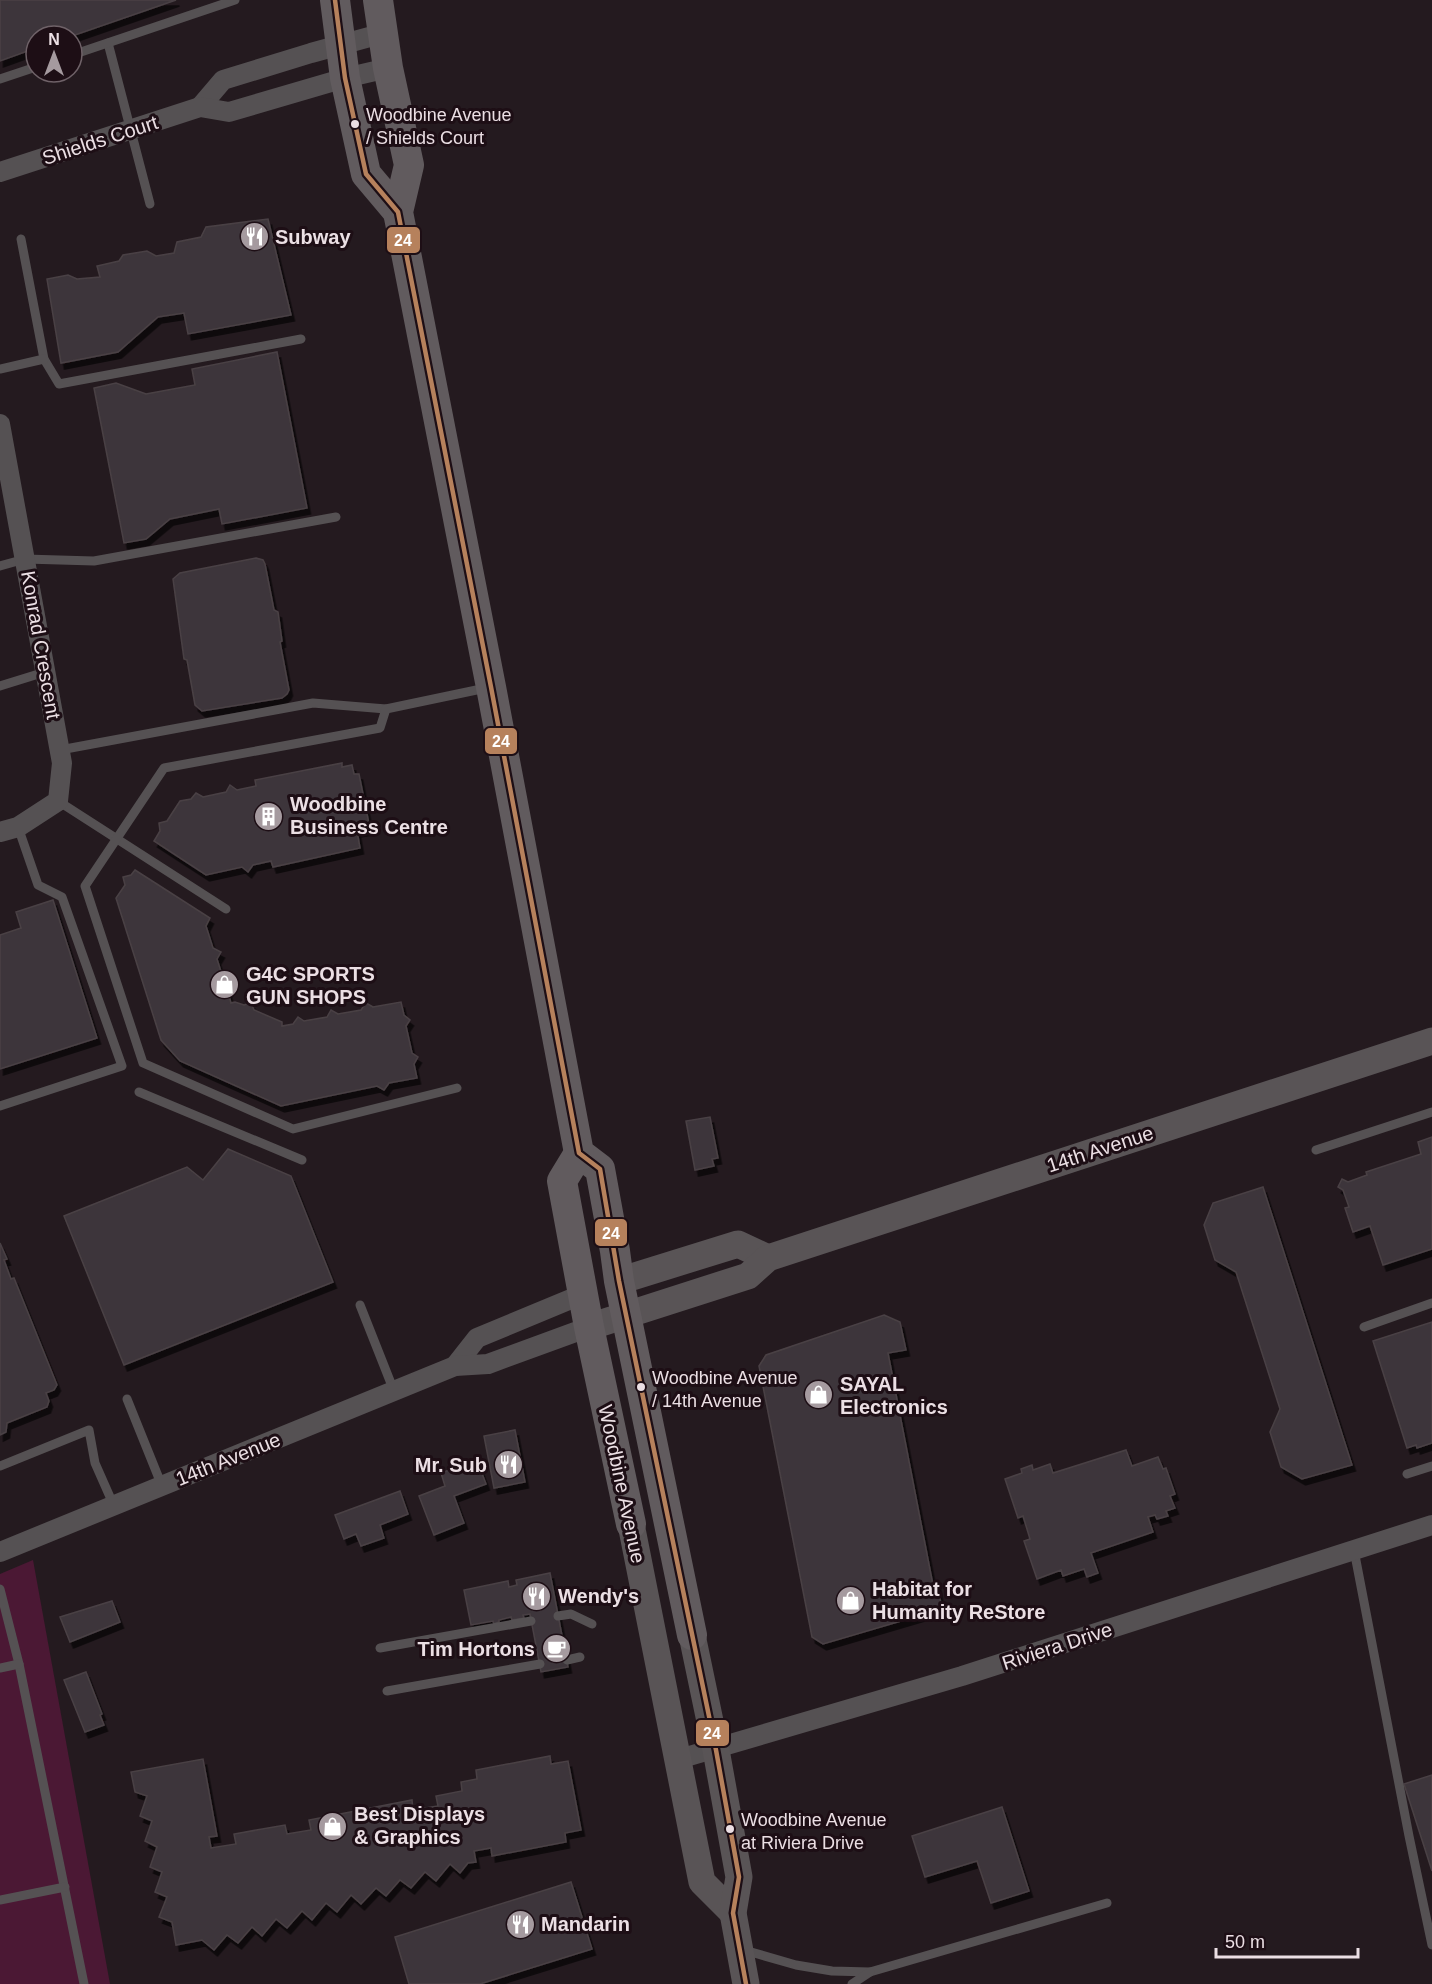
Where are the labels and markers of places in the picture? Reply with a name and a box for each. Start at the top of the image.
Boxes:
place label: Woodbine Avenue / Shields Court [366,105,511,148]
marker: Woodbine Avenue / Shields Court [349,118,361,130]
restaurant icon: Subway [238,221,270,253]
place label: Subway [275,226,351,248]
place label: Woodbine Business Centre [290,793,448,838]
building icon: Woodbine Business Centre [253,800,285,832]
place label: G4C SPORTS GUN SHOPS [246,963,375,1008]
shop icon: G4C SPORTS GUN SHOPS [209,969,241,1001]
place label: Woodbine Avenue / 14th Avenue [652,1368,797,1411]
place label: SAYAL Electronics [840,1373,948,1418]
shop icon: SAYAL Electronics [803,1379,835,1411]
marker: Woodbine Avenue / 14th Avenue [635,1381,647,1393]
restaurant icon: Mr. Sub [492,1449,524,1481]
place label: Mr. Sub [415,1454,487,1476]
place label: Habitat for Humanity ReStore [872,1578,1045,1623]
restaurant icon: Wendy's [521,1580,553,1612]
place label: Wendy's [558,1585,639,1607]
shop icon: Habitat for Humanity ReStore [835,1585,867,1617]
cafe icon: Tim Hortons [540,1633,572,1665]
place label: Tim Hortons [418,1638,535,1660]
place label: Best Displays & Graphics [354,1803,485,1848]
shop icon: Best Displays & Graphics [317,1810,349,1842]
place label: Woodbine Avenue at Riviera Drive [741,1810,886,1853]
marker: Woodbine Avenue at Riviera Drive [724,1823,736,1835]
restaurant icon: Mandarin [504,1908,536,1940]
place label: Mandarin [541,1913,630,1935]

